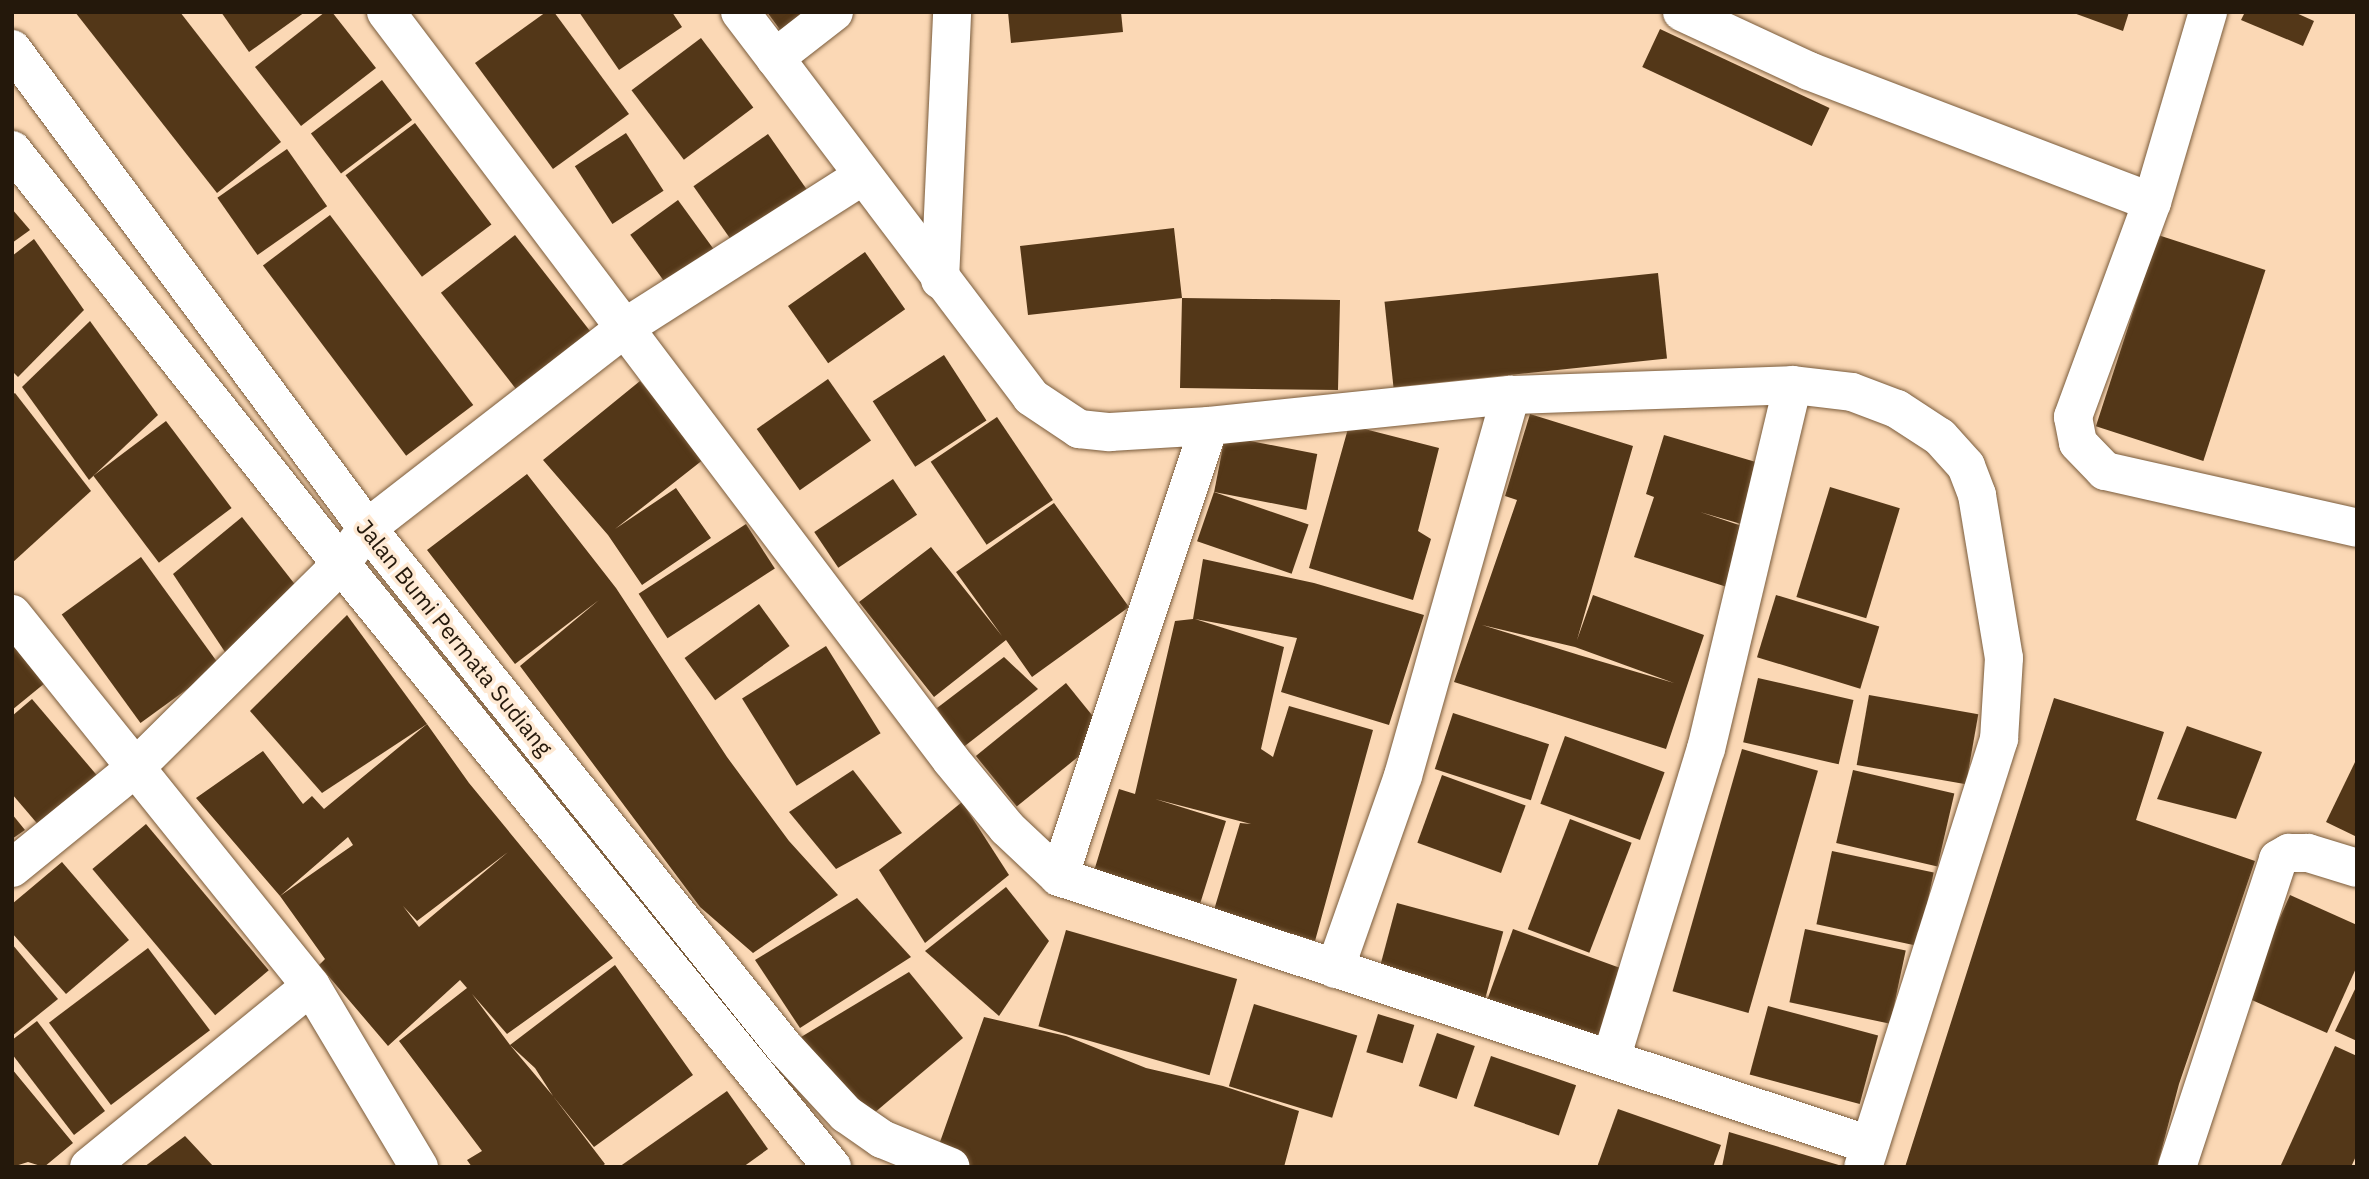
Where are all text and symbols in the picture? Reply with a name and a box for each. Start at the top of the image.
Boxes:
street label: Jalan Bumi Permata Sudiang [351,513,559,761]

